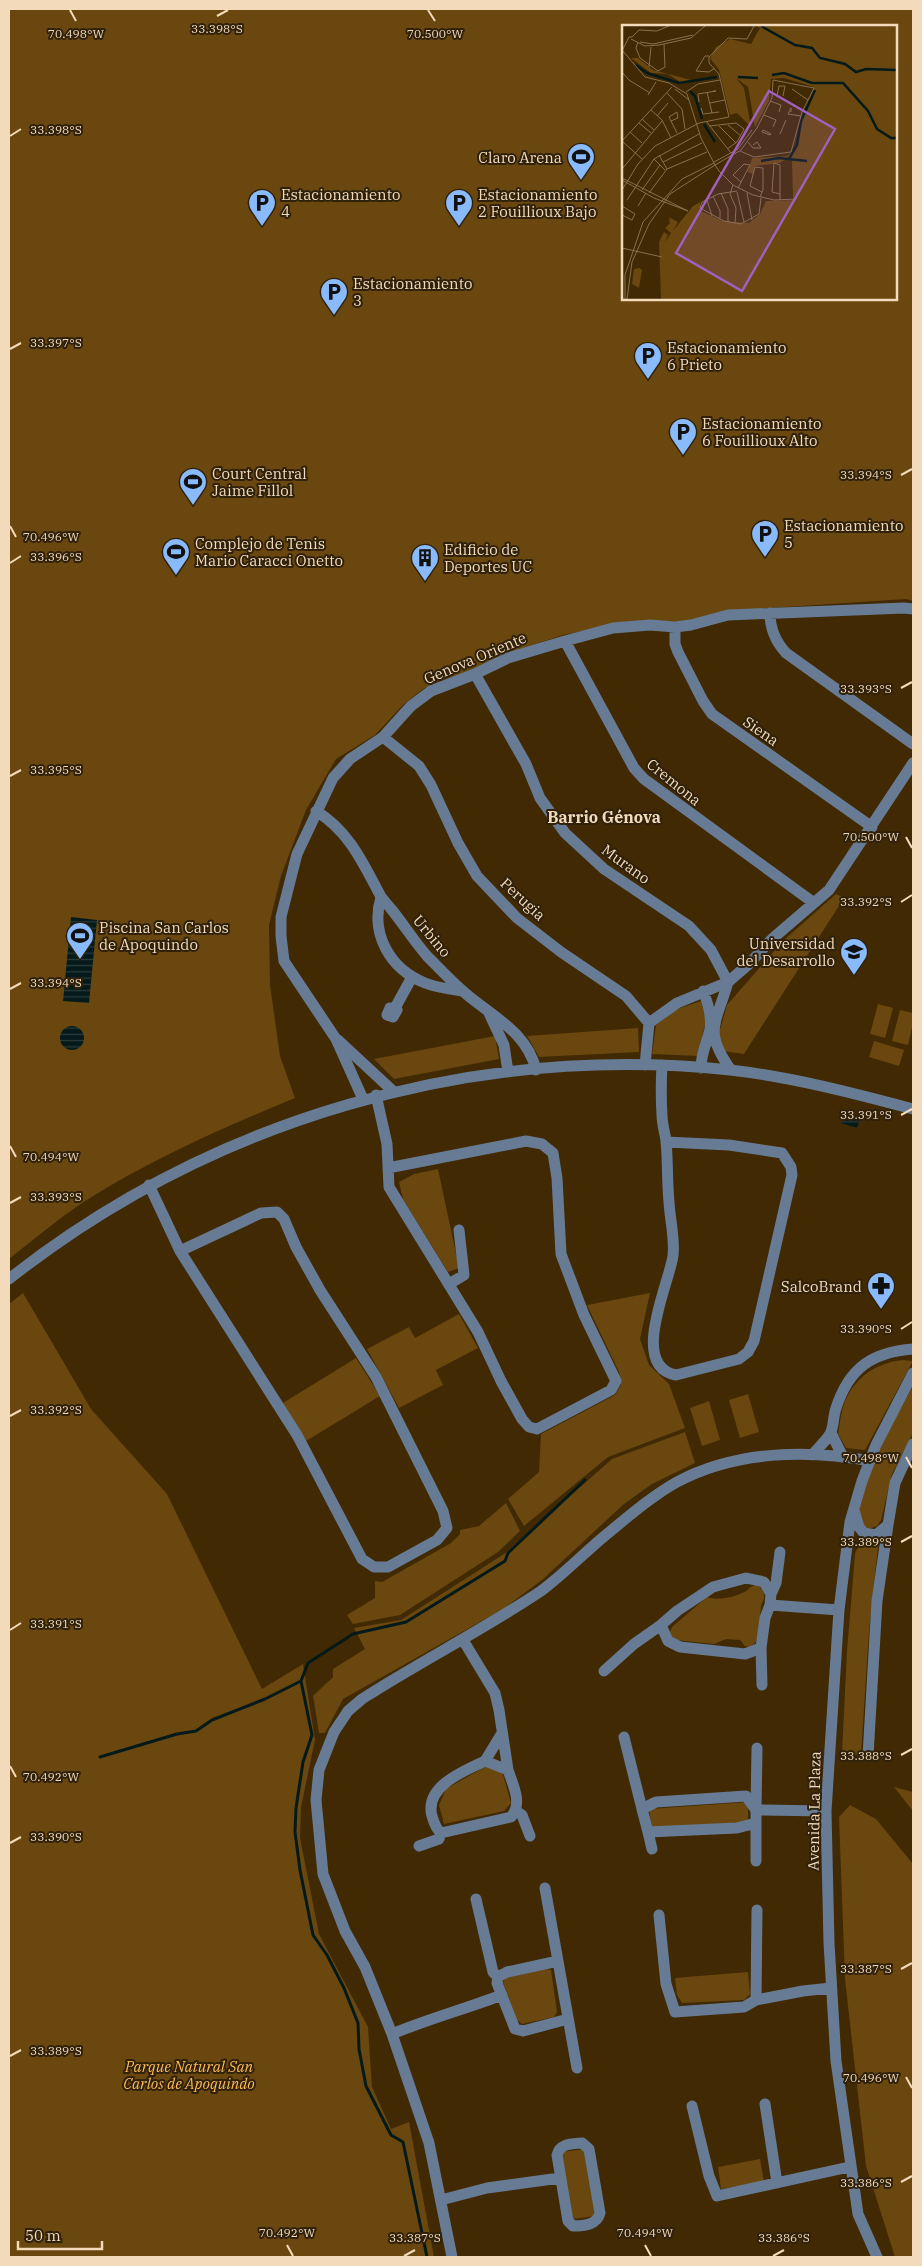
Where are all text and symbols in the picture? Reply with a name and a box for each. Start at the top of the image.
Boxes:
text: 33.398°S [191,21,243,36]
inset map [622,25,897,300]
text: 70.498°W [48,26,105,41]
text: 70.500°W [407,26,464,41]
text: 33.398°S [30,122,82,137]
sports icon: Claro Arena [566,142,596,181]
place label: Claro Arena [478,148,562,167]
place label: Estacionamiento 4 [281,185,400,221]
place label: Estacionamiento 2 Fouillioux Bajo [478,185,597,221]
parking icon: Estacionamiento 4 [247,188,277,227]
parking icon: Estacionamiento 2 Fouillioux Bajo [444,188,474,227]
place label: Estacionamiento 3 [353,274,472,310]
parking icon: Estacionamiento 3 [319,277,349,316]
text: 33.397°S [30,335,82,350]
place label: Estacionamiento 6 Prieto [667,338,786,374]
parking icon: Estacionamiento 6 Prieto [633,341,663,380]
place label: Estacionamiento 6 Fouillioux Alto [702,414,821,450]
parking icon: Estacionamiento 6 Fouillioux Alto [668,417,698,456]
place label: Court Central Jaime Fillol [212,464,307,500]
sports icon: Court Central Jaime Fillol [178,467,208,506]
text: 33.394°S [840,467,892,482]
place label: Estacionamiento 5 [784,516,903,552]
parking icon: Estacionamiento 5 [750,519,780,558]
text: 70.496°W [23,529,80,544]
place label: Complejo de Tenis Mario Caracci Onetto [195,534,343,570]
sports icon: Complejo de Tenis Mario Caracci Onetto [161,537,191,576]
place label: Edificio de Deportes UC [444,540,532,576]
building icon: Edificio de Deportes UC [410,543,440,582]
text: 33.396°S [30,549,82,564]
street label: Genova Oriente [421,628,529,688]
text: 33.393°S [840,681,892,696]
street label: Siena [739,712,783,750]
street label: Cremona [643,754,705,810]
text: 33.395°S [30,762,82,777]
district label: Barrio Génova [547,807,661,827]
text: 70.500°W [843,829,900,844]
street label: Murano [598,840,654,888]
street label: Perugia [497,873,549,925]
text: 33.392°S [840,894,892,909]
street label: Urbino [409,911,455,961]
place label: Piscina San Carlos de Apoquindo [99,918,229,954]
sports icon: Piscina San Carlos de Apoquindo [65,921,95,960]
place label: Universidad del Desarrollo [737,934,835,970]
school or university icon: Universidad del Desarrollo [839,937,869,976]
text: 33.394°S [30,975,82,990]
text: 33.391°S [840,1107,892,1122]
text: 70.494°W [23,1149,80,1164]
text: 33.393°S [30,1189,82,1204]
pharmacy icon: SalcoBrand [866,1271,896,1310]
place label: SalcoBrand [781,1277,862,1296]
text: 33.390°S [840,1321,892,1336]
text: 33.392°S [30,1402,82,1417]
text: 70.498°W [843,1450,900,1465]
text: 33.389°S [840,1534,892,1549]
text: 33.391°S [30,1616,82,1631]
text: 33.388°S [840,1748,892,1763]
street label: Avenida La Plaza [803,1751,825,1871]
text: 70.492°W [23,1769,80,1784]
text: 33.390°S [30,1829,82,1844]
text: 33.387°S [840,1961,892,1976]
text: 33.389°S [30,2043,82,2058]
park label: Parque Natural San Carlos de Apoquindo [123,2057,255,2093]
text: 70.496°W [843,2070,900,2085]
text: 33.386°S [840,2175,892,2190]
scale bar [18,2218,101,2250]
text: 70.492°W [259,2225,316,2240]
text: 70.494°W [617,2225,674,2240]
text: 50 m [25,2226,61,2245]
text: 33.387°S [389,2230,441,2245]
text: 33.386°S [758,2230,810,2245]

